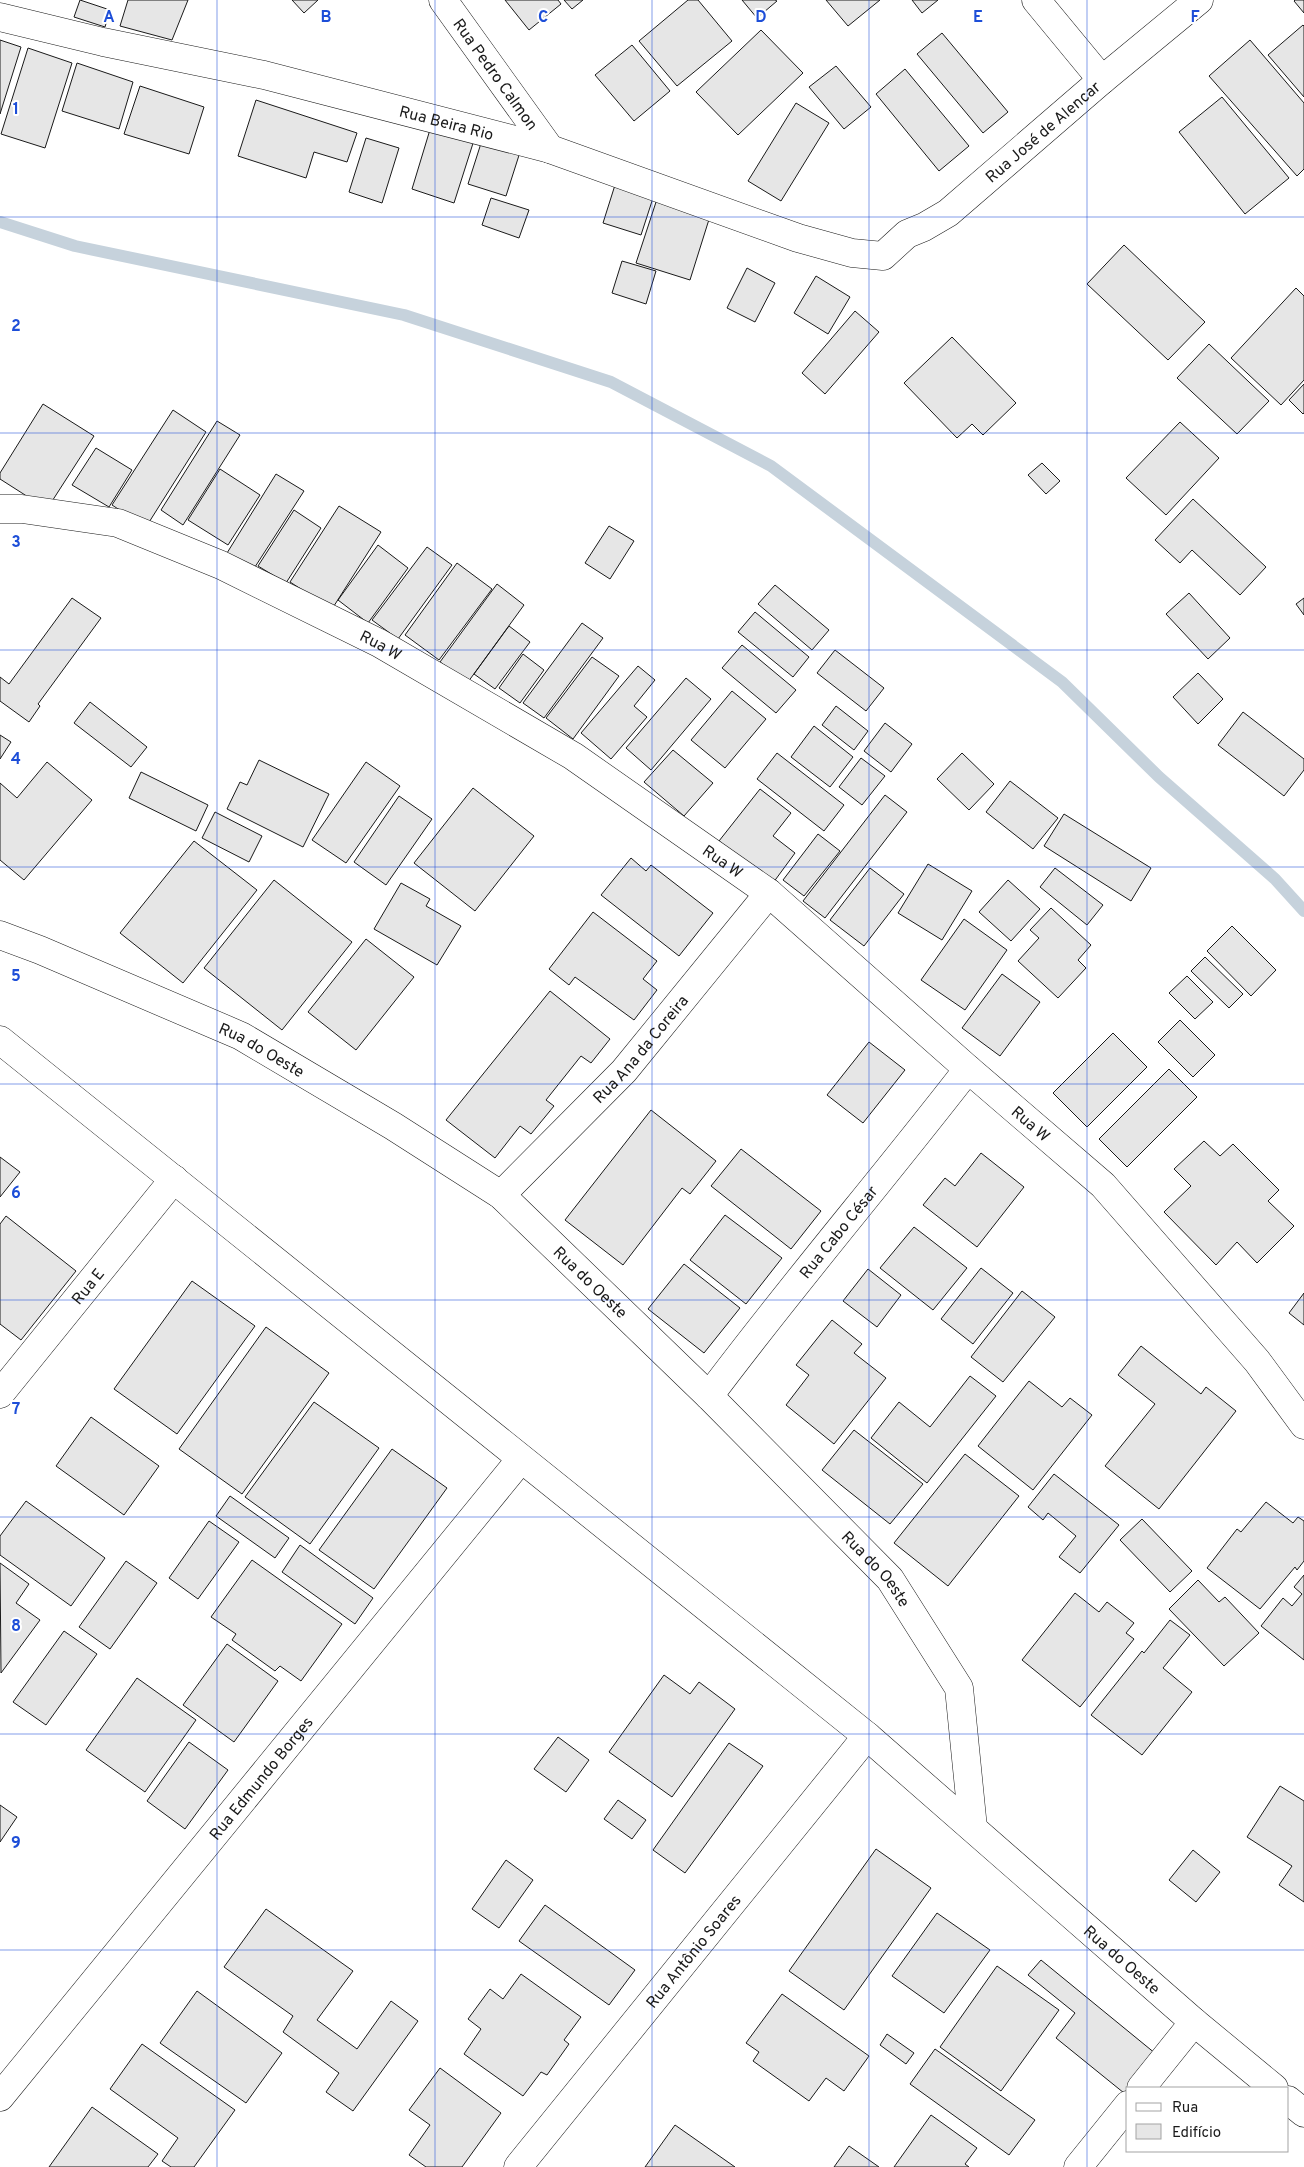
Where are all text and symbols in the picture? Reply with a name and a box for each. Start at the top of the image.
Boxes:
text: A [103,8,115,28]
text: B [320,8,332,28]
text: D [755,8,767,28]
text: E [973,8,983,28]
text: F [1190,8,1200,28]
street label: Rua Pedro Calmon [450,15,542,135]
street label: Rua José de Alencar [982,78,1105,188]
text: 1 [13,100,19,120]
street label: Rua Beira Rio [397,102,496,146]
text: 2 [11,317,21,337]
text: 3 [11,533,21,553]
street label: Rua W [356,627,405,666]
text: 4 [11,750,21,770]
street label: Rua W [698,841,746,884]
text: 5 [11,967,21,987]
street label: Rua Ana da Coreira [589,992,694,1109]
street label: Rua do Oeste [215,1020,307,1083]
street label: Rua W [1006,1103,1053,1147]
street label: Rua Cabo César [796,1182,883,1283]
text: 6 [11,1184,21,1204]
street label: Rua do Oeste [548,1243,631,1323]
street label: Rua E [68,1265,110,1310]
text: 7 [12,1400,20,1420]
street label: Rua do Oeste [836,1528,913,1611]
text: 8 [11,1617,21,1637]
street label: Rua Edmundo Borges [206,1713,318,1845]
text: 9 [11,1834,21,1854]
street label: Rua Antônio Soares [643,1891,746,2013]
street label: Rua do Oeste [1079,1922,1163,2000]
legend [1126,2087,1289,2152]
text: Rua [1172,2099,1198,2118]
text: Edifício [1172,2124,1221,2143]

